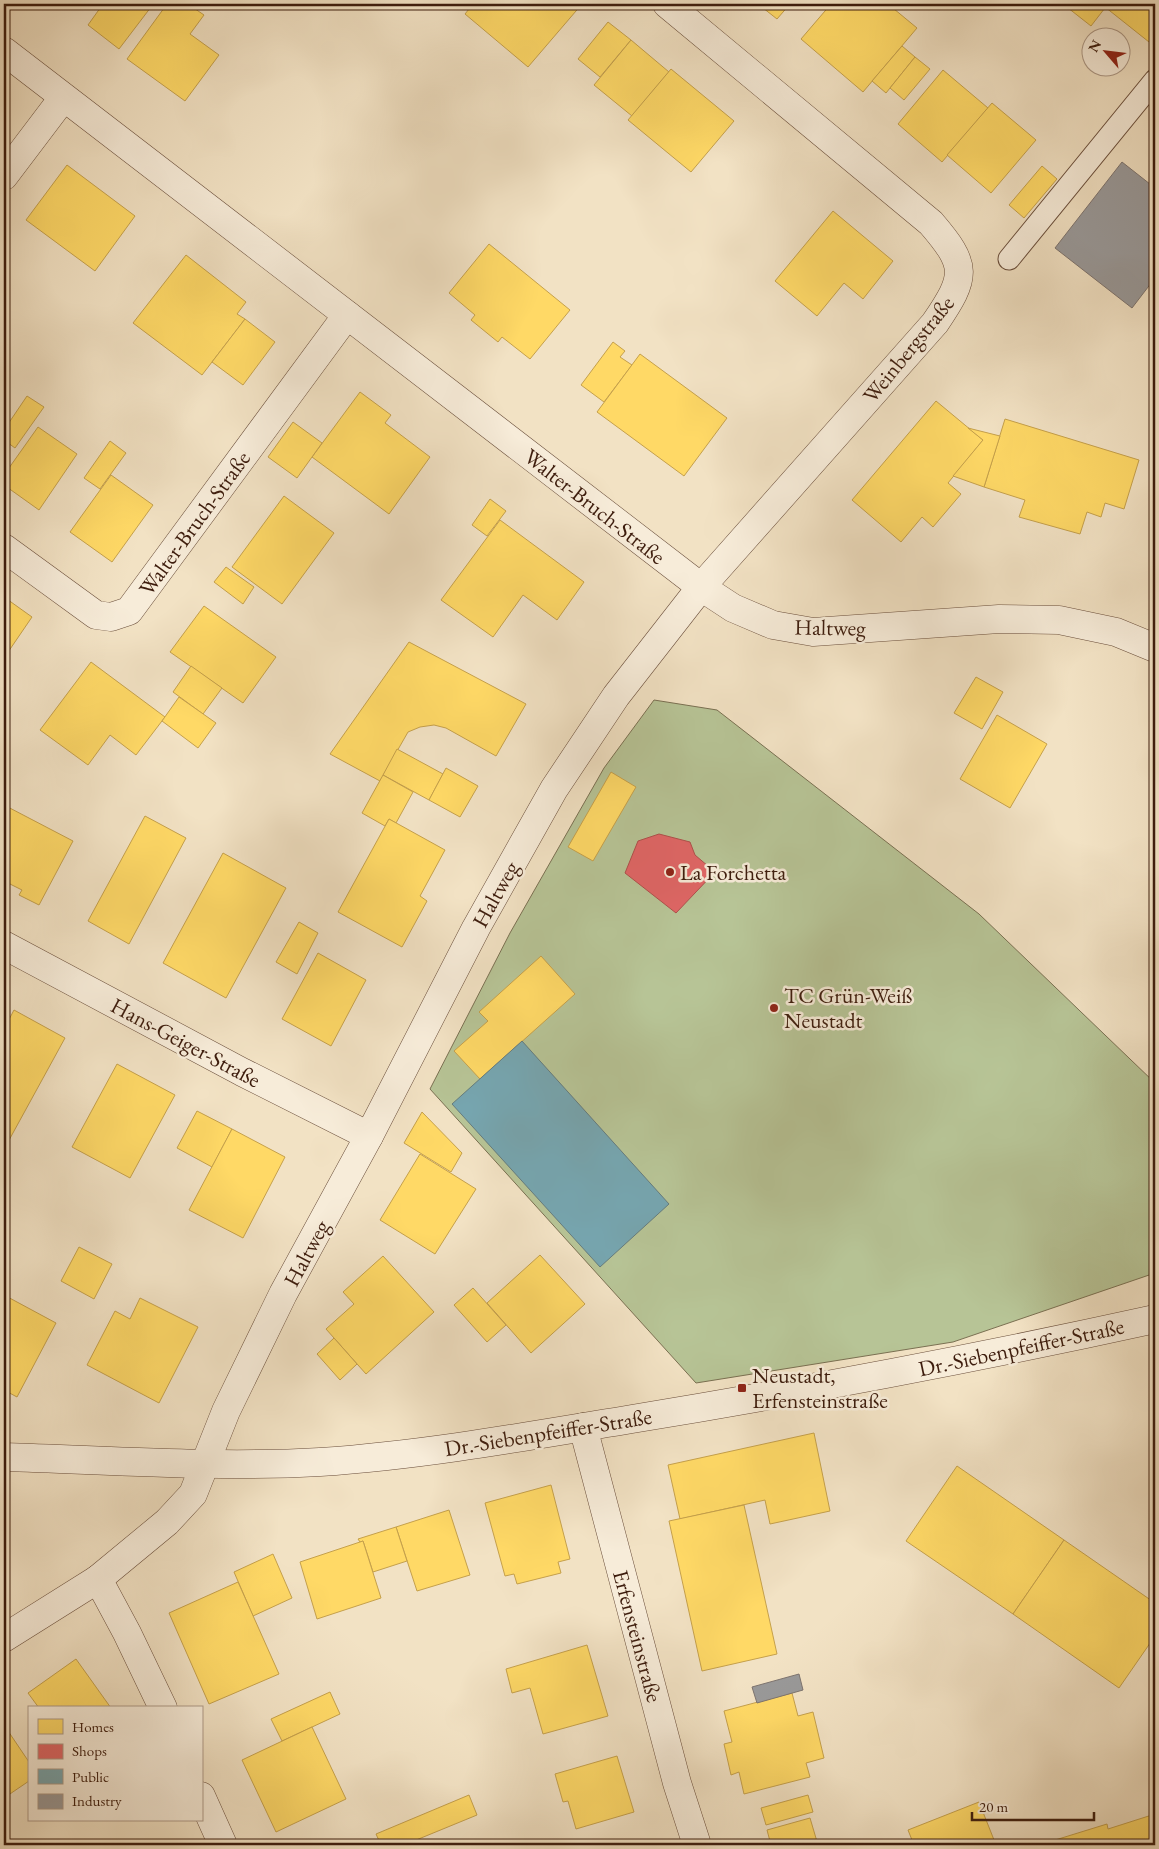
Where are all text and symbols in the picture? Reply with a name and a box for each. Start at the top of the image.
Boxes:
north arrow [1082,28,1132,78]
text: N [1084,36,1105,55]
street label: Weinbergstraße [856,289,961,409]
street label: Walter-Bruch-Straße [518,442,672,571]
street label: Walter-Bruch-Straße [132,445,257,601]
street label: Haltweg [794,612,866,643]
street label: Haltweg [465,856,526,933]
place label: La Forchetta [680,858,787,887]
marker: La Forchetta [664,866,676,878]
place label: TC Grün-Weiß Neustadt [784,981,912,1035]
street label: Hans-Geiger-Straße [106,991,266,1094]
marker: TC Grün-Weiß Neustadt [768,1002,780,1014]
street label: Haltweg [277,1215,336,1292]
street label: Dr.-Siebenpfeiffer-Straße [916,1311,1127,1383]
place label: Neustadt, Erfensteinstraße [752,1361,888,1415]
marker: Neustadt, Erfensteinstraße [736,1382,748,1394]
street label: Dr.-Siebenpfeiffer-Straße [442,1402,654,1463]
street label: Erfensteinstraße [606,1567,669,1706]
legend [28,1706,202,1822]
text: Homes [72,1717,114,1736]
text: Shops [72,1741,107,1760]
text: Public [72,1767,109,1786]
scale bar [972,1789,1094,1821]
text: Industry [72,1791,122,1810]
text: 20 m [979,1797,1008,1816]

